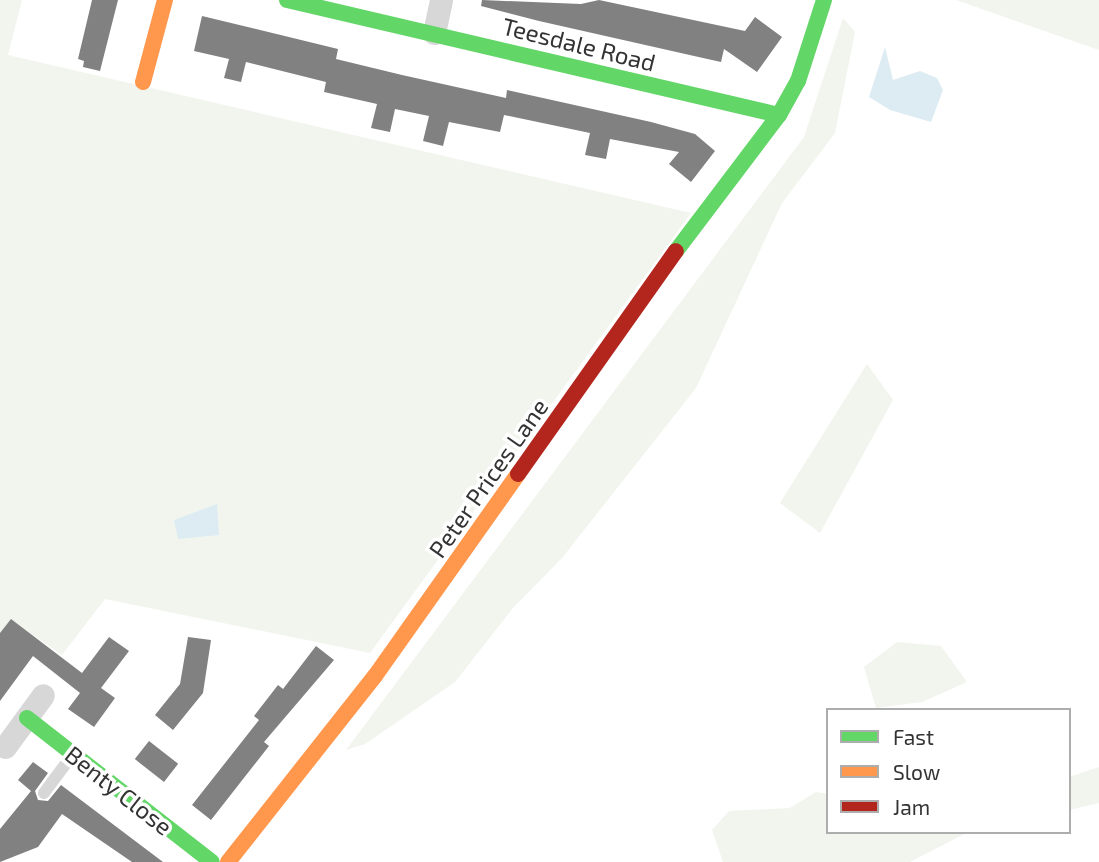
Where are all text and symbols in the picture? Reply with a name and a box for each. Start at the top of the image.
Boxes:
street label: Teesdale Road [499,11,659,77]
street label: Peter Prices Lane [422,393,554,563]
legend [826,708,1071,834]
text: Fast [893,724,934,749]
street label: Benty Close [60,739,178,841]
text: Slow [893,759,940,784]
text: Jam [893,794,930,819]

